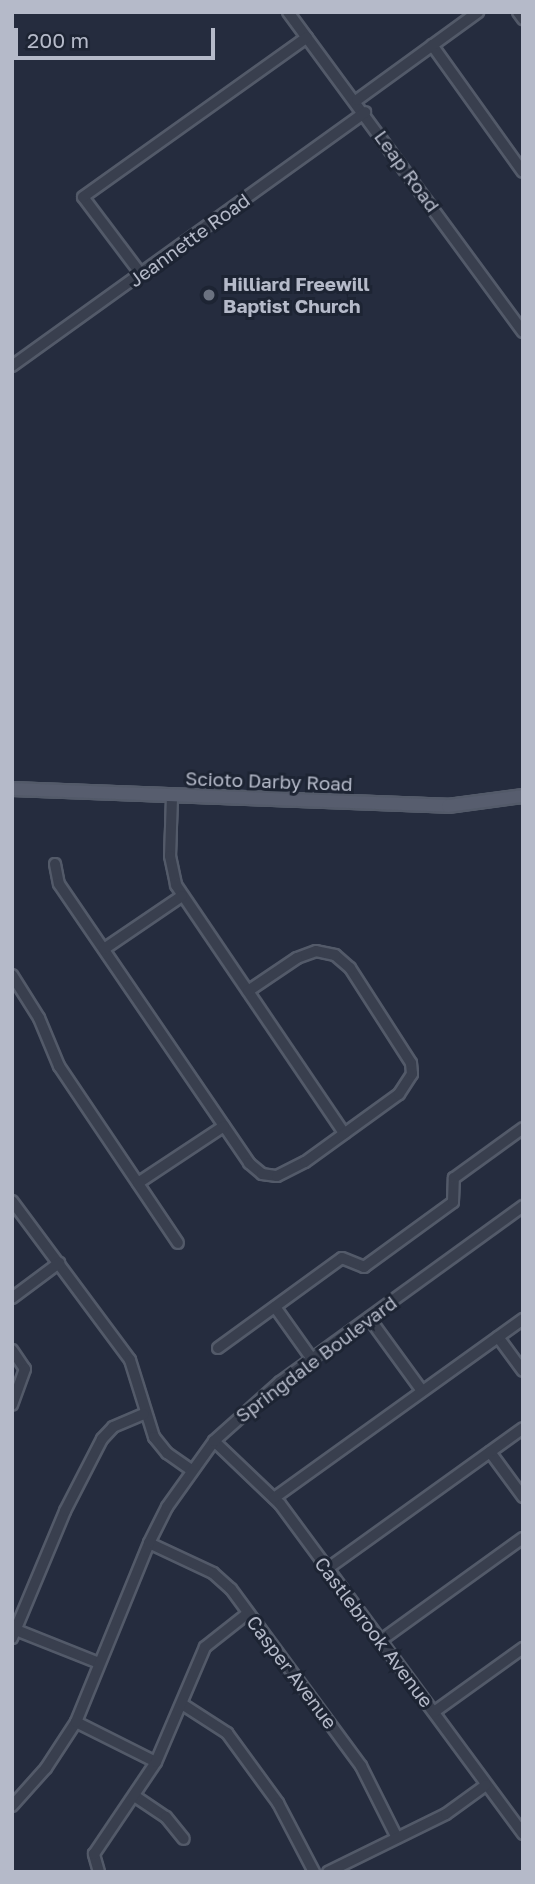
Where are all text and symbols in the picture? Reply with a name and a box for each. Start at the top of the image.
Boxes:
scale bar [18,14,219,58]
text: 200 m [27,27,89,53]
street label: Leap Road [370,126,444,216]
street label: Jeannette Road [124,188,254,292]
place label: Hilliard Freewill Baptist Church [223,273,370,317]
marker: Hilliard Freewill Baptist Church [201,287,217,303]
street label: Scioto Darby Road [185,767,353,795]
street label: Springdale Boulevard [231,1291,401,1427]
street label: Castlebrook Avenue [310,1552,438,1712]
street label: Casper Avenue [242,1611,342,1733]

